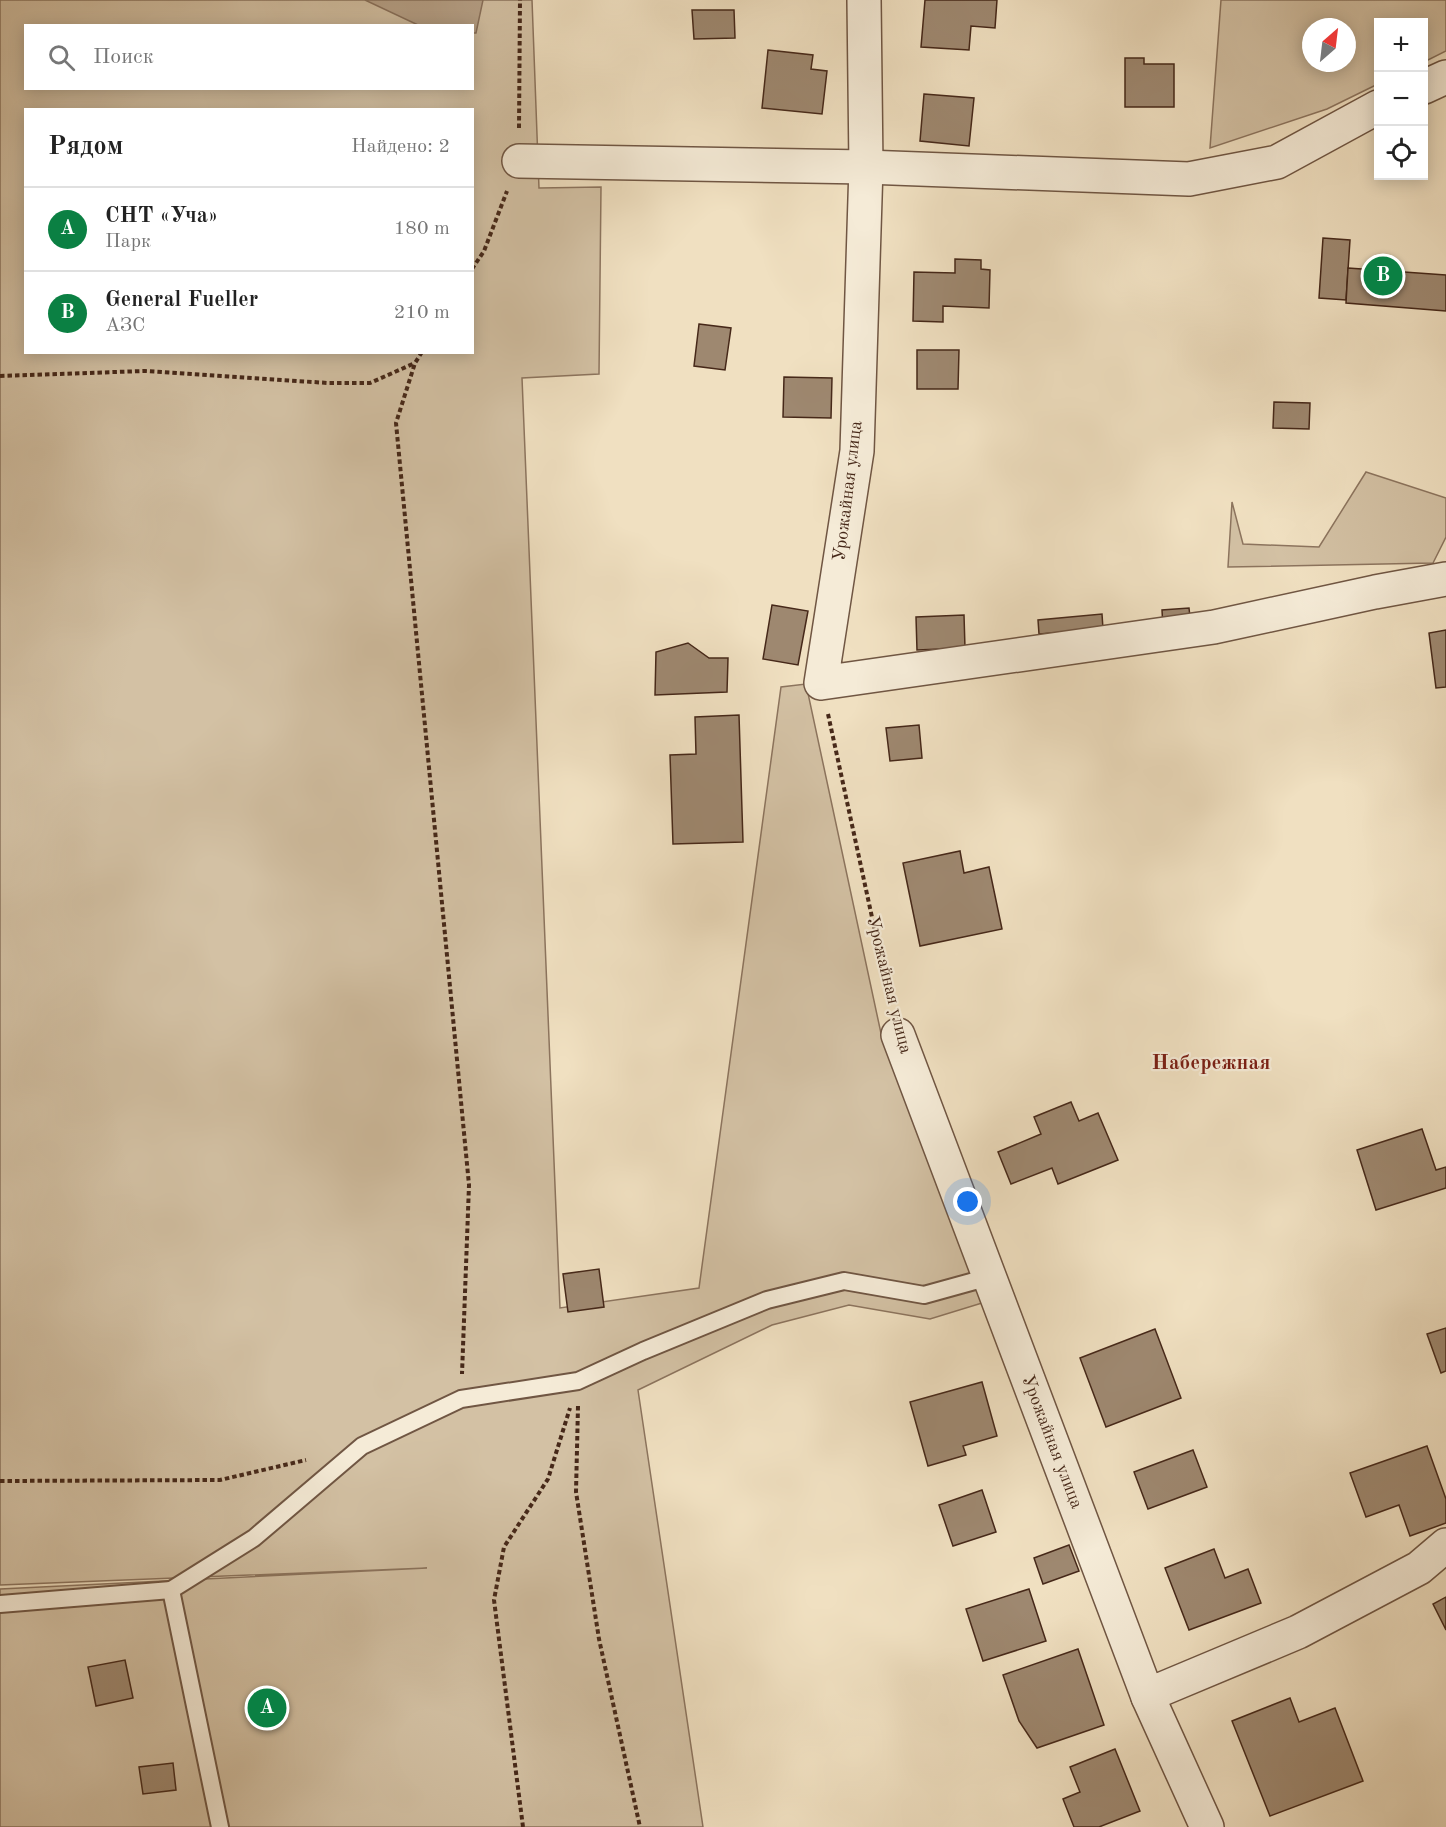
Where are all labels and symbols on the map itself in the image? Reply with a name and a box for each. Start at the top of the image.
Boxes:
north arrow [1302,18,1356,72]
pin: B [1364,254,1402,298]
street label: Урожайная улица [830,420,866,562]
street label: Урожайная улица [863,914,915,1056]
district label: Набережная [1152,1053,1270,1074]
your location [953,1187,982,1216]
street label: Урожайная улица [1018,1373,1086,1511]
pin: A [248,1686,286,1730]

